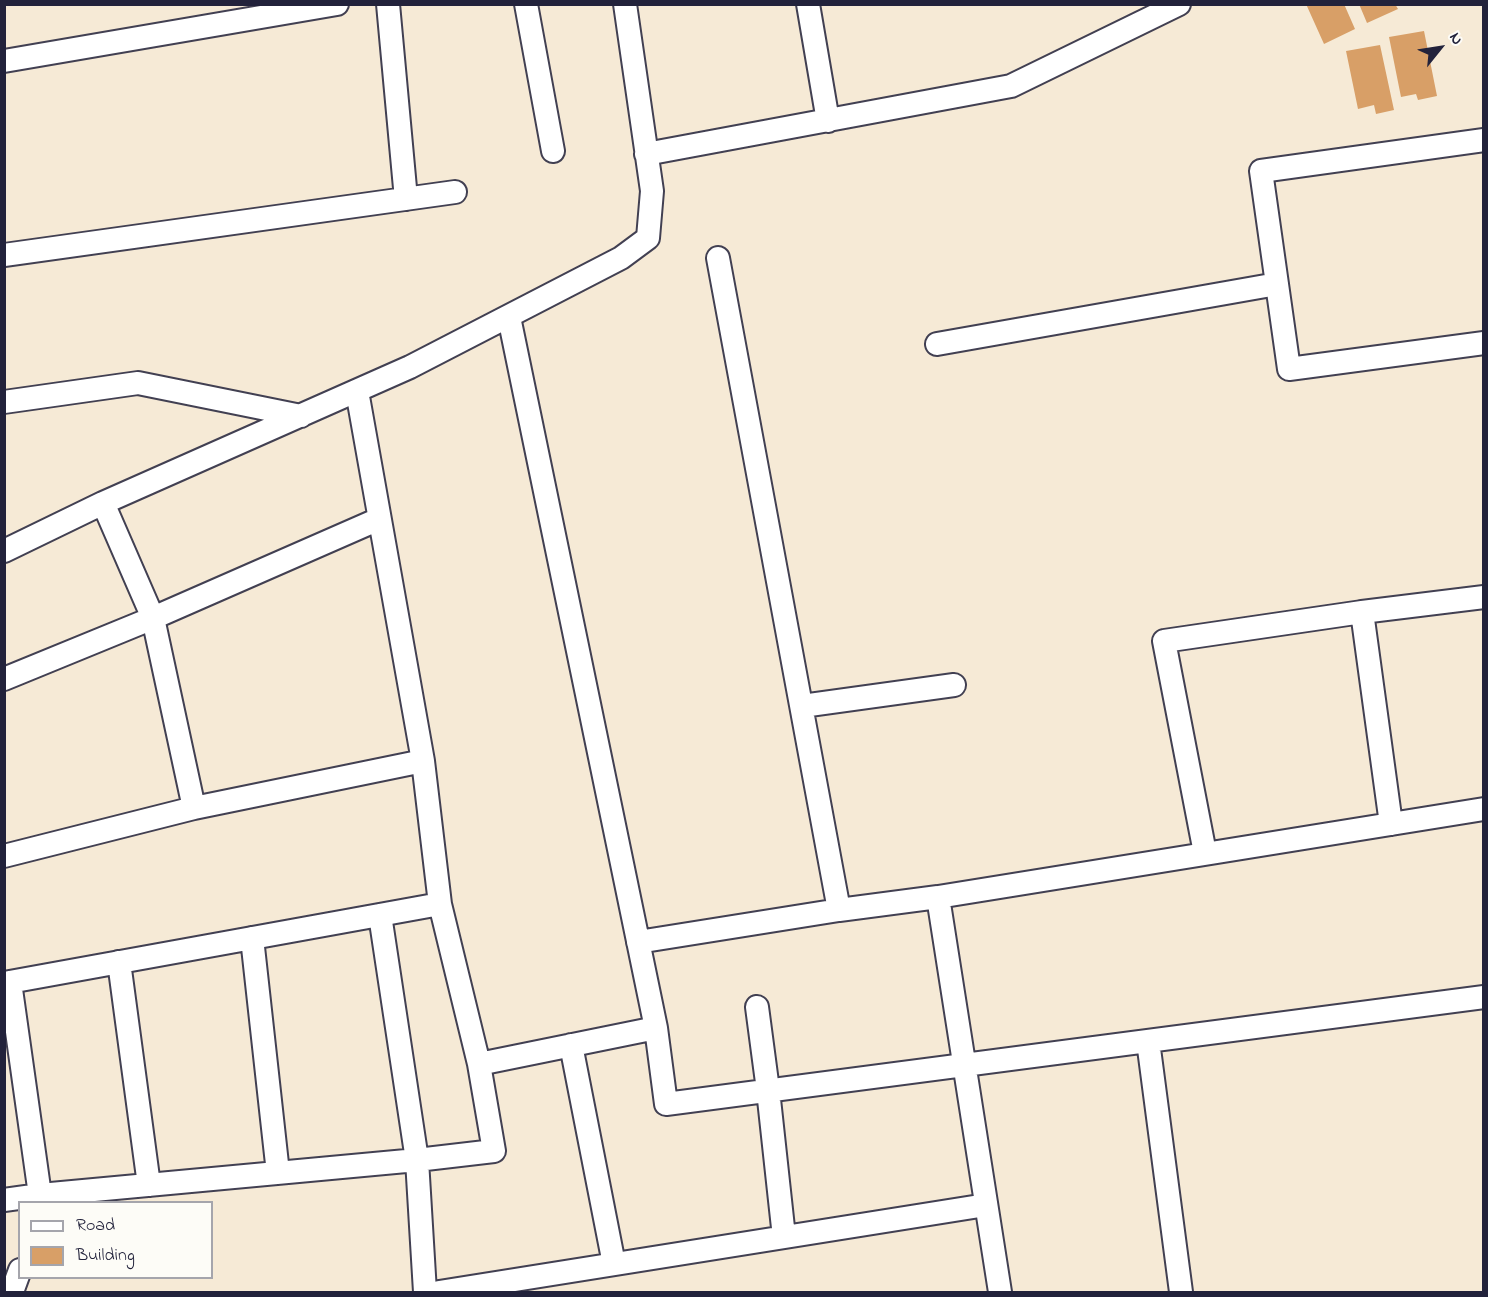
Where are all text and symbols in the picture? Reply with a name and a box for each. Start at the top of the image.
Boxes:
north arrow [1410,18,1470,78]
text: N [1442,28,1469,50]
legend [18,1201,213,1279]
text: Road [76,1213,115,1239]
text: Building [76,1243,135,1269]

